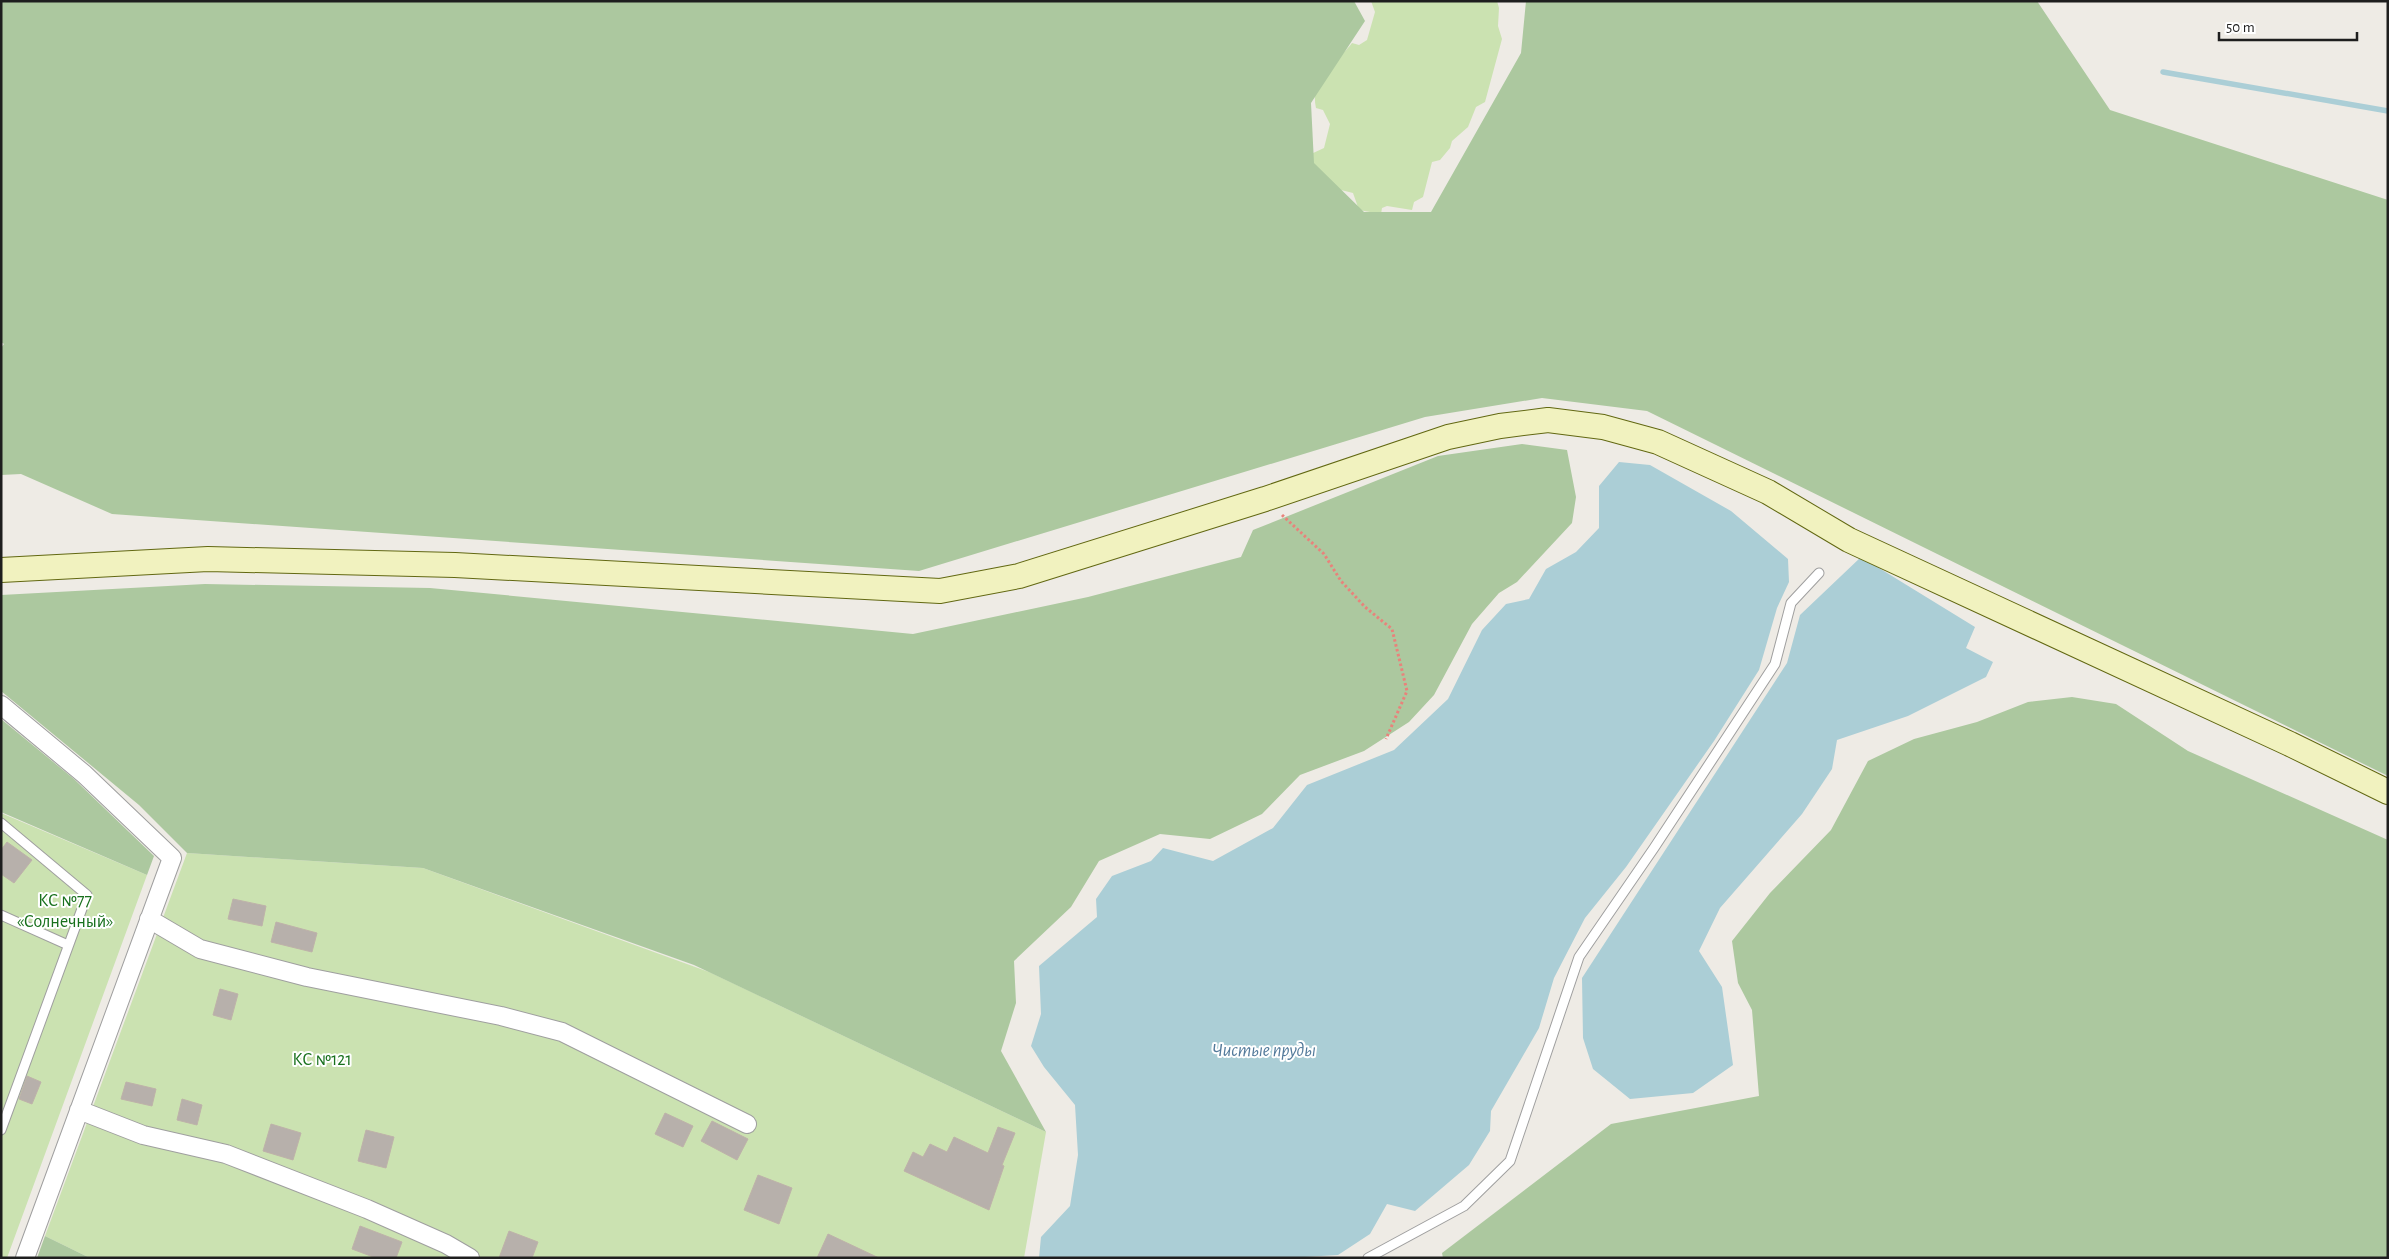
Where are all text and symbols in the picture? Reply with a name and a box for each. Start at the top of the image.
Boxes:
scale bar [2219,10,2356,42]
text: 50 m [2226,20,2255,35]
park label: КС №77 «Солнечный» [17,892,113,931]
water label: Чистые пруды [1212,1041,1316,1060]
park label: КС №121 [292,1051,352,1069]

